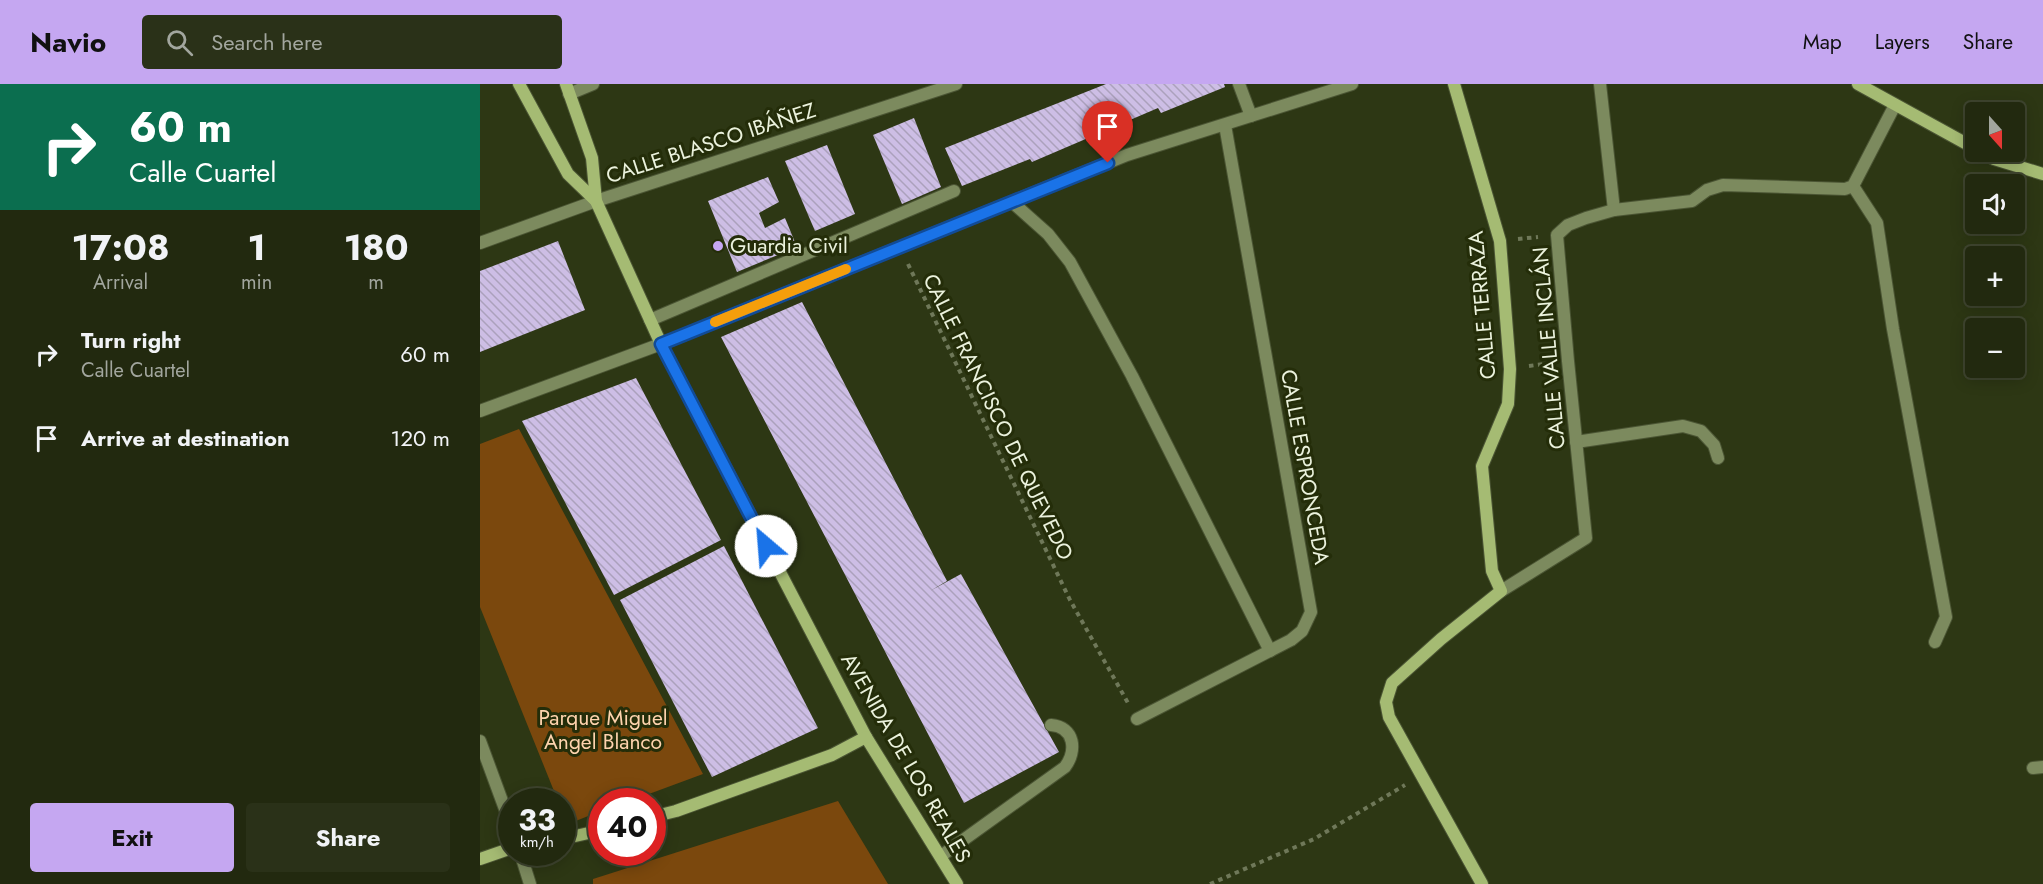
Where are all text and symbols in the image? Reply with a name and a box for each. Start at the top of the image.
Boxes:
search box [142,15,562,69]
text: Navio [30,22,106,63]
icon: search [163,26,196,59]
text: Search here [211,26,322,58]
text: Map [1803,27,1842,57]
text: Layers [1875,27,1930,57]
text: Share [1963,27,2013,57]
street label: CALLE BLASCO IBÁÑEZ [602,95,820,191]
text: 60 m [129,97,232,158]
pin [1082,101,1133,163]
north arrow [1965,102,2025,162]
map controls [1965,102,2025,378]
icon: right [30,108,108,186]
icon: arrive [1091,110,1124,143]
text: Calle Cuartel [129,153,276,192]
button: sound [1965,174,2025,234]
text: 17:08 [71,221,170,273]
text: 1 [247,221,266,273]
text: 180 [344,221,408,273]
street label: CALLE TERRAZA [1461,230,1503,380]
place label: Guardia Civil [730,231,848,261]
marker: Guardia Civil [711,239,725,253]
street label: CALLE VALLE INCLÁN [1525,246,1573,450]
button: + [1965,246,2025,306]
text: Arrival [93,268,148,297]
text: min [241,268,272,297]
text: m [368,268,384,297]
street label: CALLE FRANCISCO DE QUEVEDO [915,269,1081,565]
button: − [1965,318,2025,378]
text: Turn right [81,324,181,356]
icon: right [30,338,63,371]
text: 60 m [400,338,450,370]
text: Calle Cuartel [81,356,190,385]
street label: CALLE ESPRONCEDA [1273,367,1337,567]
icon: arrive [30,422,63,455]
text: Arrive at destination [81,422,290,454]
text: 120 m [391,422,450,454]
position arrow [734,514,798,578]
street label: AVENIDA DE LOS REALES [834,648,978,868]
park label: Parque Miguel Angel Blanco [538,703,668,757]
speed limit sign: 40 [588,788,666,866]
text: 33 [518,798,556,841]
button: Exit [30,803,234,872]
button: Share [246,803,450,872]
text: km/h [520,831,554,853]

